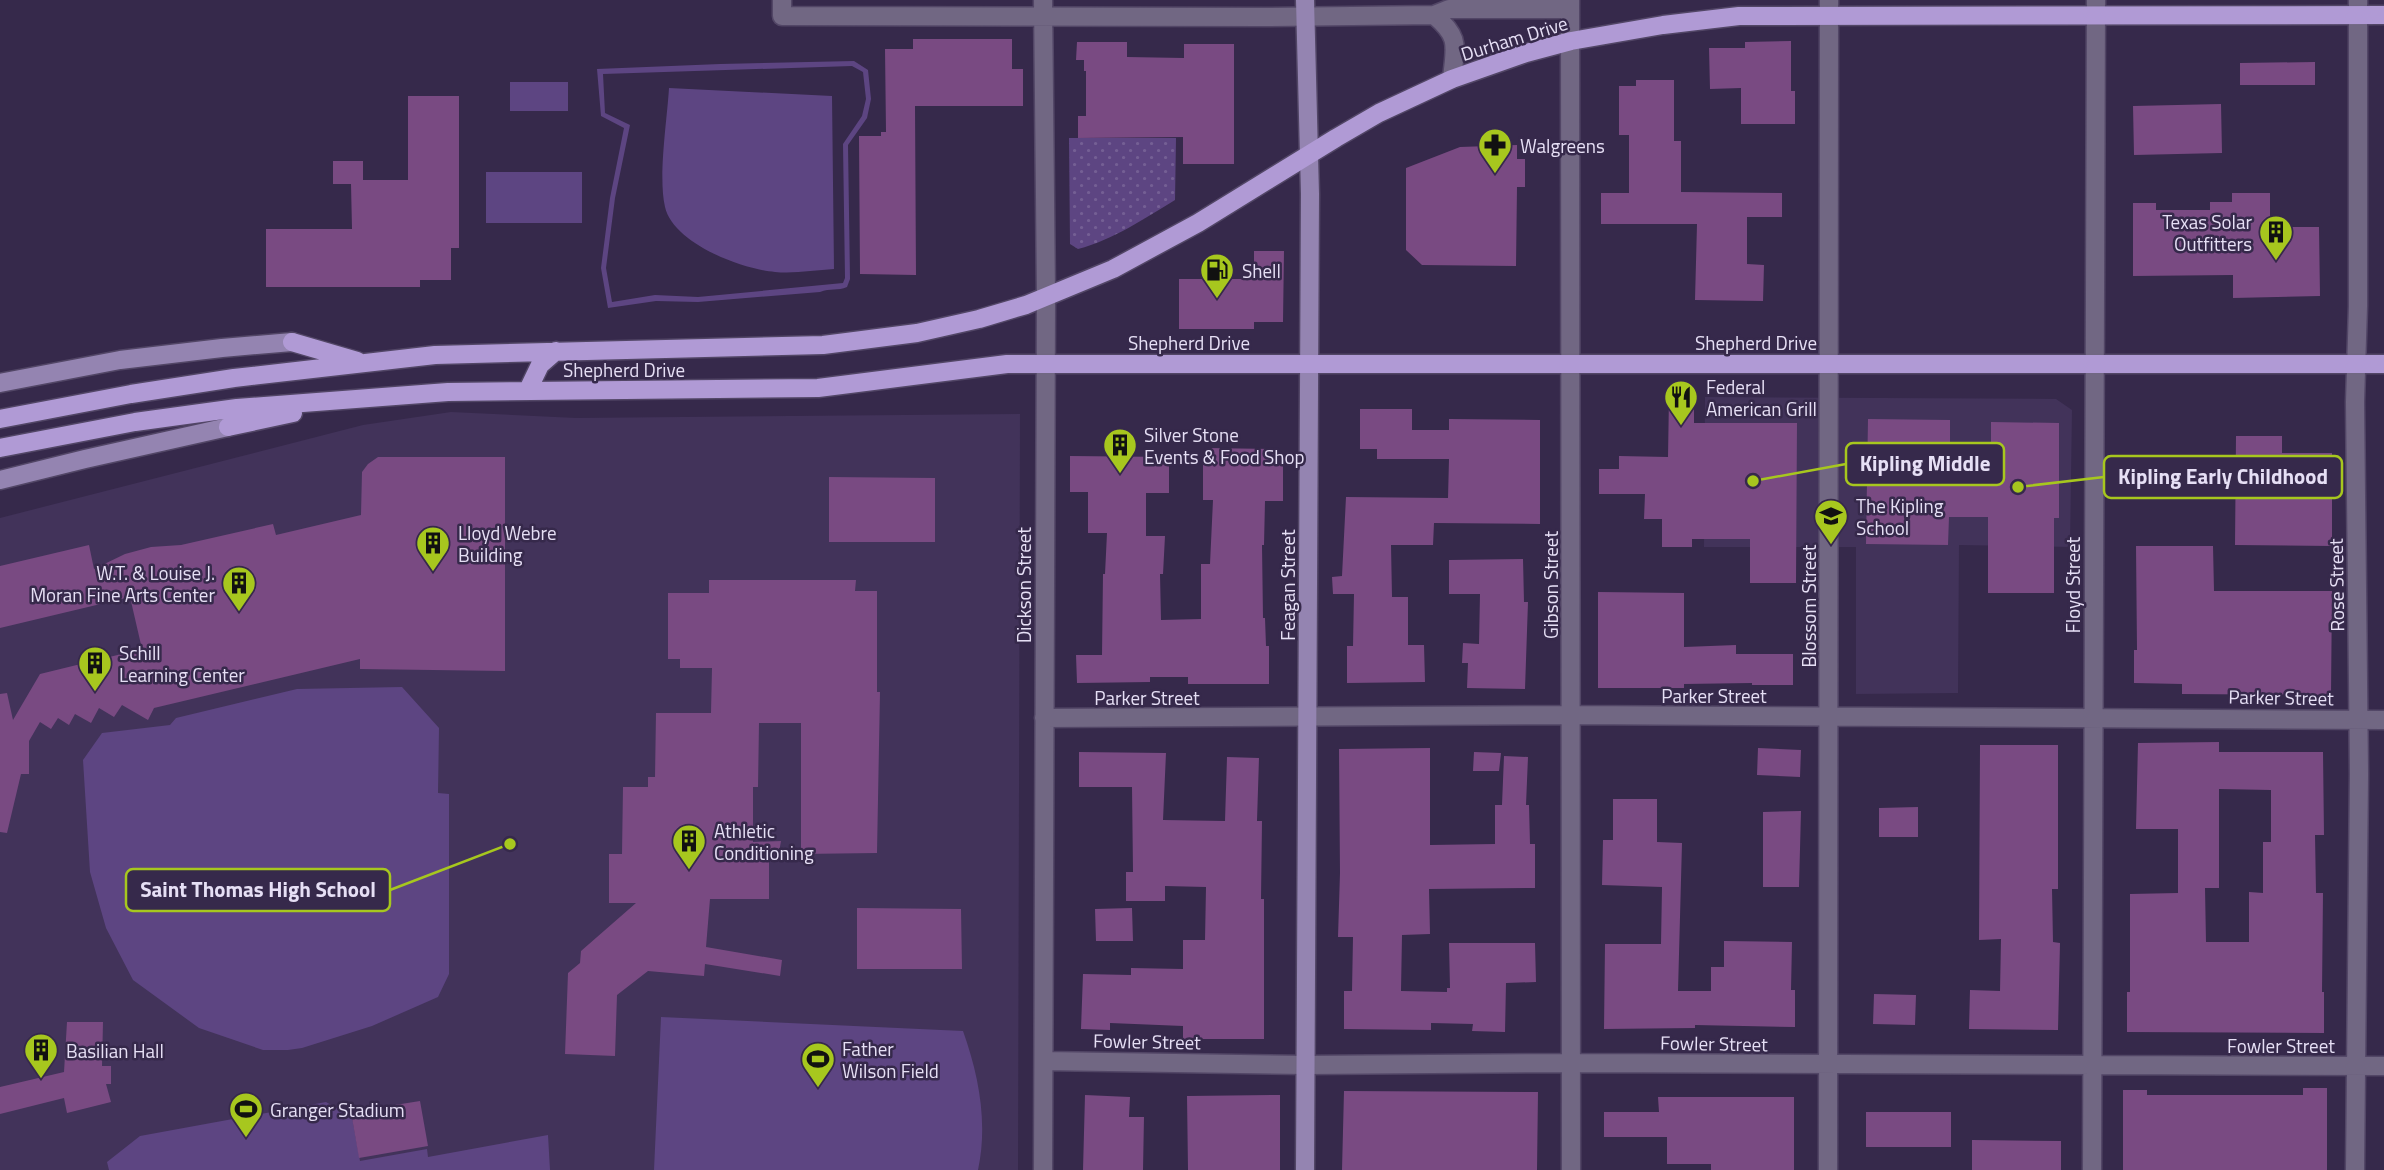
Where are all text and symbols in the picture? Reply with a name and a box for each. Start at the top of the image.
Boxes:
street label: Durham Drive [1457,8,1571,68]
pharmacy icon: Walgreens [1476,126,1514,175]
place label: Walgreens [1520,131,1605,160]
place label: Texas Solar Outfitters [2162,207,2252,258]
building icon: Texas Solar Outfitters [2257,213,2295,262]
fuel station icon: Shell [1198,251,1236,300]
place label: Shell [1242,256,1281,285]
street label: Shepherd Drive [1128,328,1250,357]
street label: Shepherd Drive [1695,328,1817,357]
street label: Shepherd Drive [563,355,685,384]
place label: Federal American Grill [1706,372,1817,423]
restaurant icon: Federal American Grill [1662,378,1700,427]
place label: Silver Stone Events & Food Shop [1144,420,1304,471]
building icon: Silver Stone Events & Food Shop [1101,426,1139,475]
callout: Kipling Middle [1846,443,2004,485]
text: Kipling Middle [1860,447,1990,479]
callout: Kipling Early Childhood [2104,456,2342,498]
text: Kipling Early Childhood [2118,460,2328,492]
place label: The Kipling School [1856,491,1944,542]
school or university icon: The Kipling School [1812,497,1850,546]
place label: Lloyd Webre Building [458,518,557,569]
building icon: Lloyd Webre Building [414,524,452,573]
street label: Dickson Street [1009,527,1038,643]
street label: Feagan Street [1273,529,1302,641]
street label: Gibson Street [1536,531,1565,639]
street label: Floyd Street [2058,536,2087,633]
street label: Rose Street [2321,538,2351,632]
street label: Blossom Street [1794,544,1823,667]
place label: W.T. & Louise J. Moran Fine Arts Center [30,558,215,609]
building icon: W.T. & Louise J. Moran Fine Arts Center [220,564,258,613]
place label: Schill Learning Center [119,638,245,689]
building icon: Schill Learning Center [76,644,114,693]
street label: Parker Street [1661,681,1767,710]
street label: Parker Street [2228,682,2334,712]
street label: Parker Street [1094,683,1200,712]
place label: Athletic Conditioning [714,816,814,867]
building icon: Athletic Conditioning [670,822,708,871]
callout: Saint Thomas High School [126,869,390,911]
text: Saint Thomas High School [140,873,376,905]
street label: Fowler Street [1093,1026,1201,1056]
street label: Fowler Street [1660,1028,1768,1058]
building icon: Basilian Hall [22,1031,60,1080]
street label: Fowler Street [2227,1031,2335,1060]
place label: Father Wilson Field [842,1034,939,1085]
place label: Basilian Hall [66,1036,164,1065]
sports icon: Father Wilson Field [799,1040,837,1089]
sports icon: Granger Stadium [227,1090,265,1139]
place label: Granger Stadium [270,1095,405,1124]

